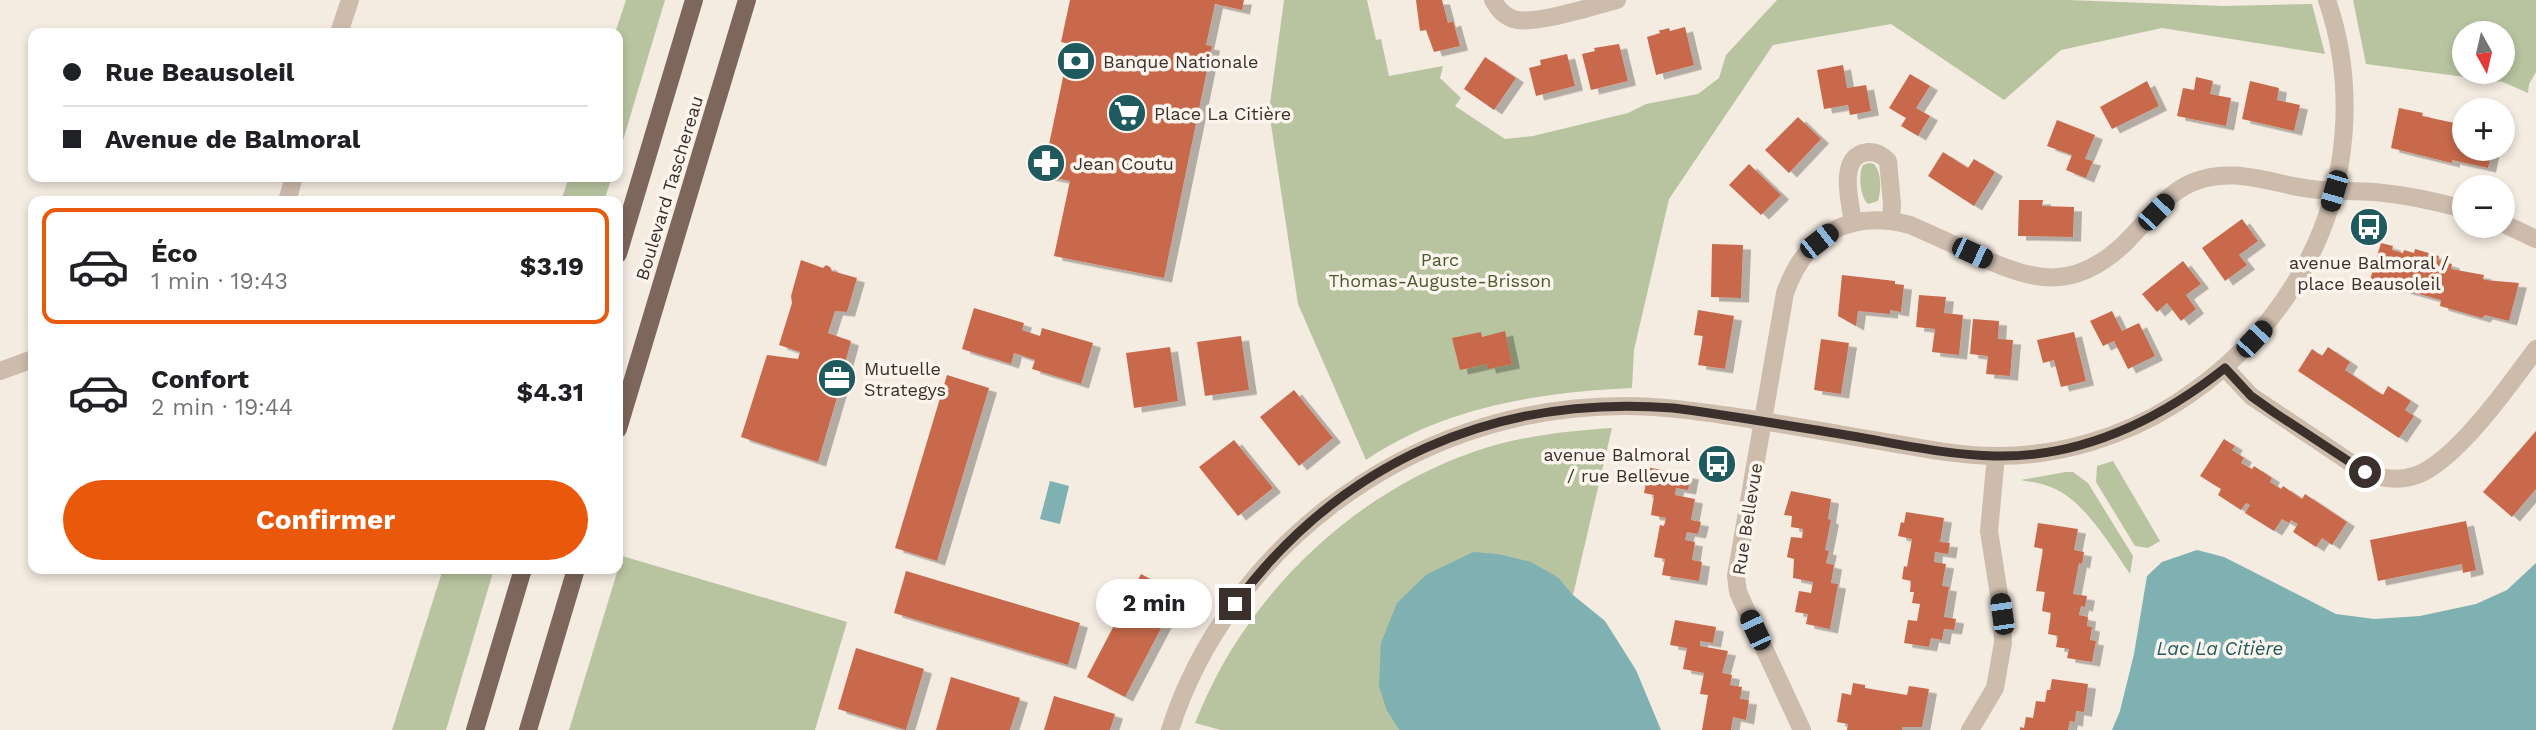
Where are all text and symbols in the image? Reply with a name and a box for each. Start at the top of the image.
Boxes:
north arrow [2452,21,2515,84]
map controls [2452,21,2515,238]
bank icon: Banque Nationale [1055,40,1097,82]
place label: Banque Nationale [1103,51,1258,72]
text: Rue Beausoleil [105,57,294,87]
supermarket icon: Place La Citière [1106,92,1148,134]
street label: Boulevard Taschereau [631,93,707,283]
button: + [2452,98,2515,161]
place label: Place La Citière [1154,103,1291,124]
text: Avenue de Balmoral [105,124,360,154]
pharmacy icon: Jean Coutu [1025,142,1067,184]
place label: Jean Coutu [1073,153,1174,174]
car [2319,168,2350,214]
button: − [2452,175,2515,238]
car [2134,190,2179,234]
bus stop icon: avenue Balmoral / place Beausoleil [2348,206,2390,248]
car [1796,220,1843,262]
icon: car [67,235,130,298]
car [1949,235,1996,271]
text: Éco [151,238,198,268]
park label: Parc Thomas-Auguste-Brisson [1329,249,1551,291]
text: $3.19 [520,251,584,281]
place label: avenue Balmoral / place Beausoleil [2289,252,2449,294]
text: 1 min · 19:43 [151,268,288,295]
car [2232,316,2277,362]
office icon: Mutuelle Strategys [816,357,858,399]
place label: Mutuelle Strategys [864,358,946,400]
icon: car [67,361,130,424]
text: Confort [151,364,249,394]
text: $4.31 [516,377,584,407]
text: 2 min · 19:44 [151,394,293,421]
bus stop icon: avenue Balmoral / rue Bellevue [1696,443,1738,485]
place label: avenue Balmoral / rue Bellevue [1543,444,1690,486]
route start [2349,456,2381,488]
street label: Rue Bellevue [1728,461,1766,577]
button: Confirmer [63,480,588,560]
callout: 2 min [1095,580,1210,628]
route end [1219,588,1251,620]
text: 2 min [1123,590,1185,617]
car [1989,592,2016,636]
car [1737,607,1774,653]
water label: Lac La Citière [2157,637,2283,660]

